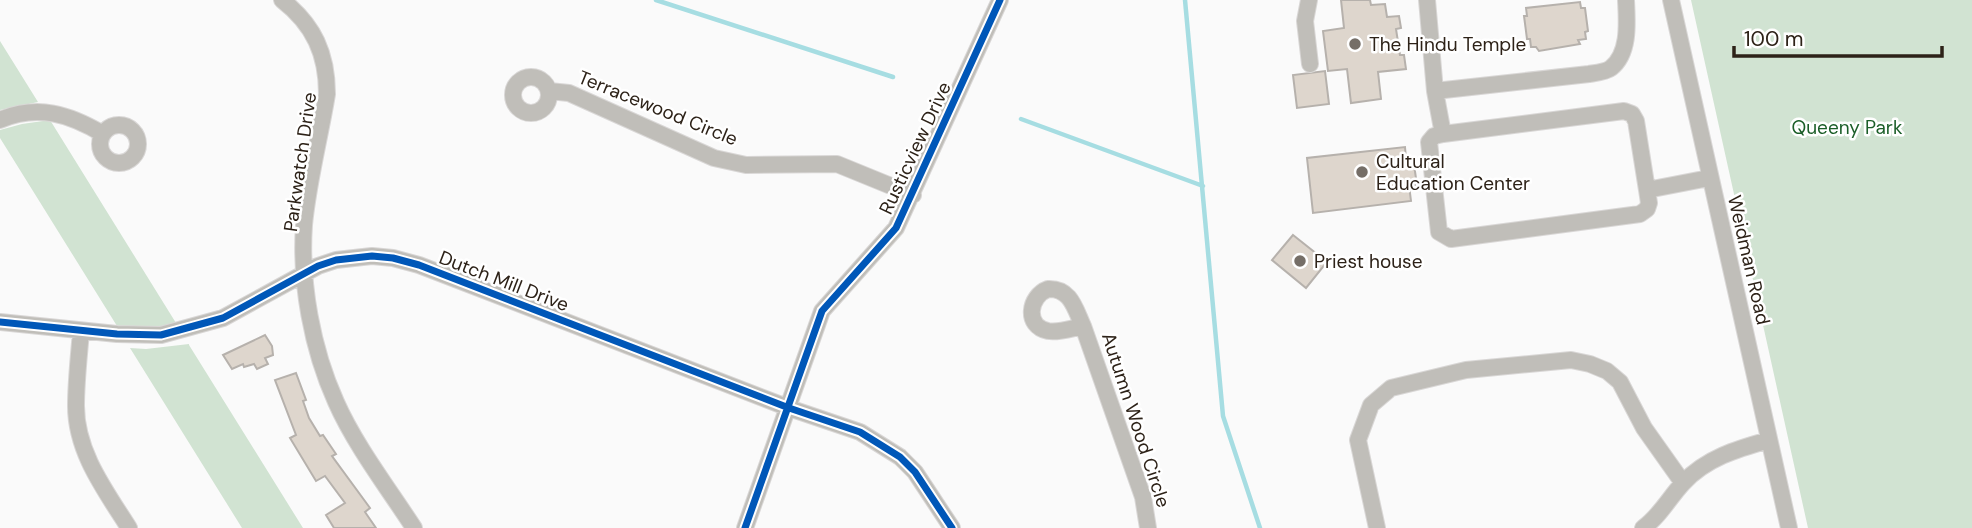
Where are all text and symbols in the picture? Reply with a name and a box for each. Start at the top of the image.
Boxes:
scale bar [1734,14,1942,58]
text: 100 m [1744,25,1804,53]
place label: The Hindu Temple [1369,32,1526,57]
marker: The Hindu Temple [1347,36,1363,52]
street label: Terracewood Circle [575,65,741,151]
street label: Rusticview Drive [873,78,957,218]
street label: Parkwatch Drive [278,91,322,233]
park label: Queeny Park [1792,115,1903,140]
place label: Cultural Education Center [1376,149,1530,196]
marker: Cultural Education Center [1354,164,1370,180]
street label: Weidman Road [1722,193,1776,327]
street label: Dutch Mill Drive [436,245,572,317]
place label: Priest house [1314,249,1422,274]
marker: Priest house [1292,253,1308,269]
street label: Autumn Wood Circle [1096,329,1176,511]

